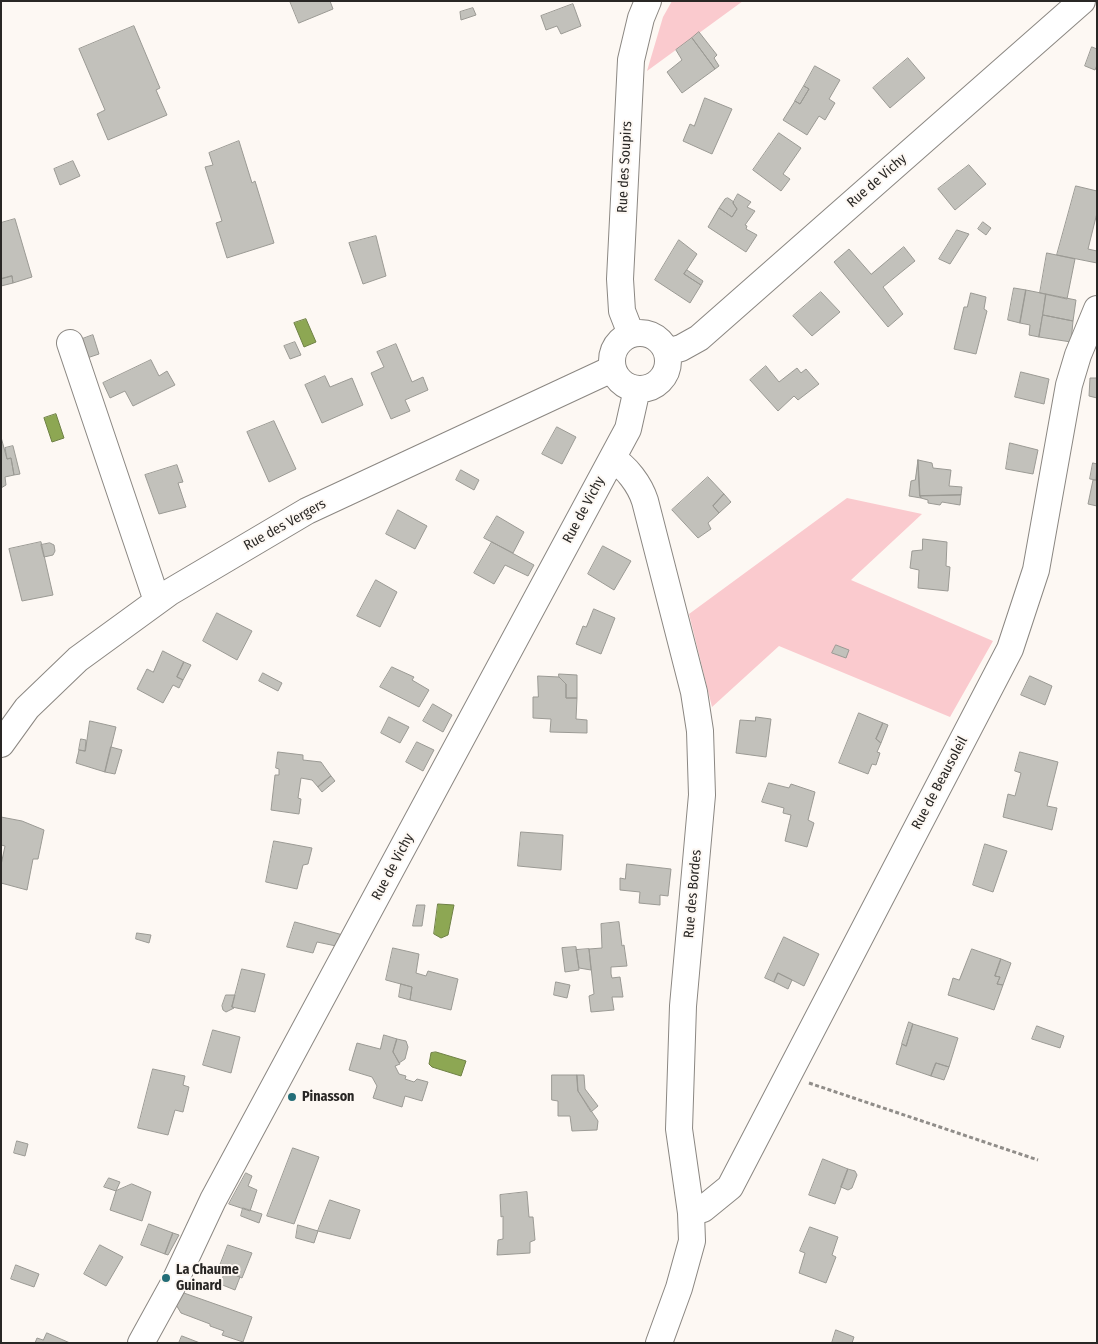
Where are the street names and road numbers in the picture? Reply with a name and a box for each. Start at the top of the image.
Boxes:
street label: Rue des Soupirs [614,121,636,213]
street label: Rue de Vichy [844,151,910,211]
street label: Rue de Vichy [559,474,609,546]
street label: Rue des Vergers [241,496,329,554]
street label: Rue de Beausoleil [908,734,972,832]
street label: Rue de Vichy [368,831,418,903]
street label: Rue des Bordes [681,849,705,939]

